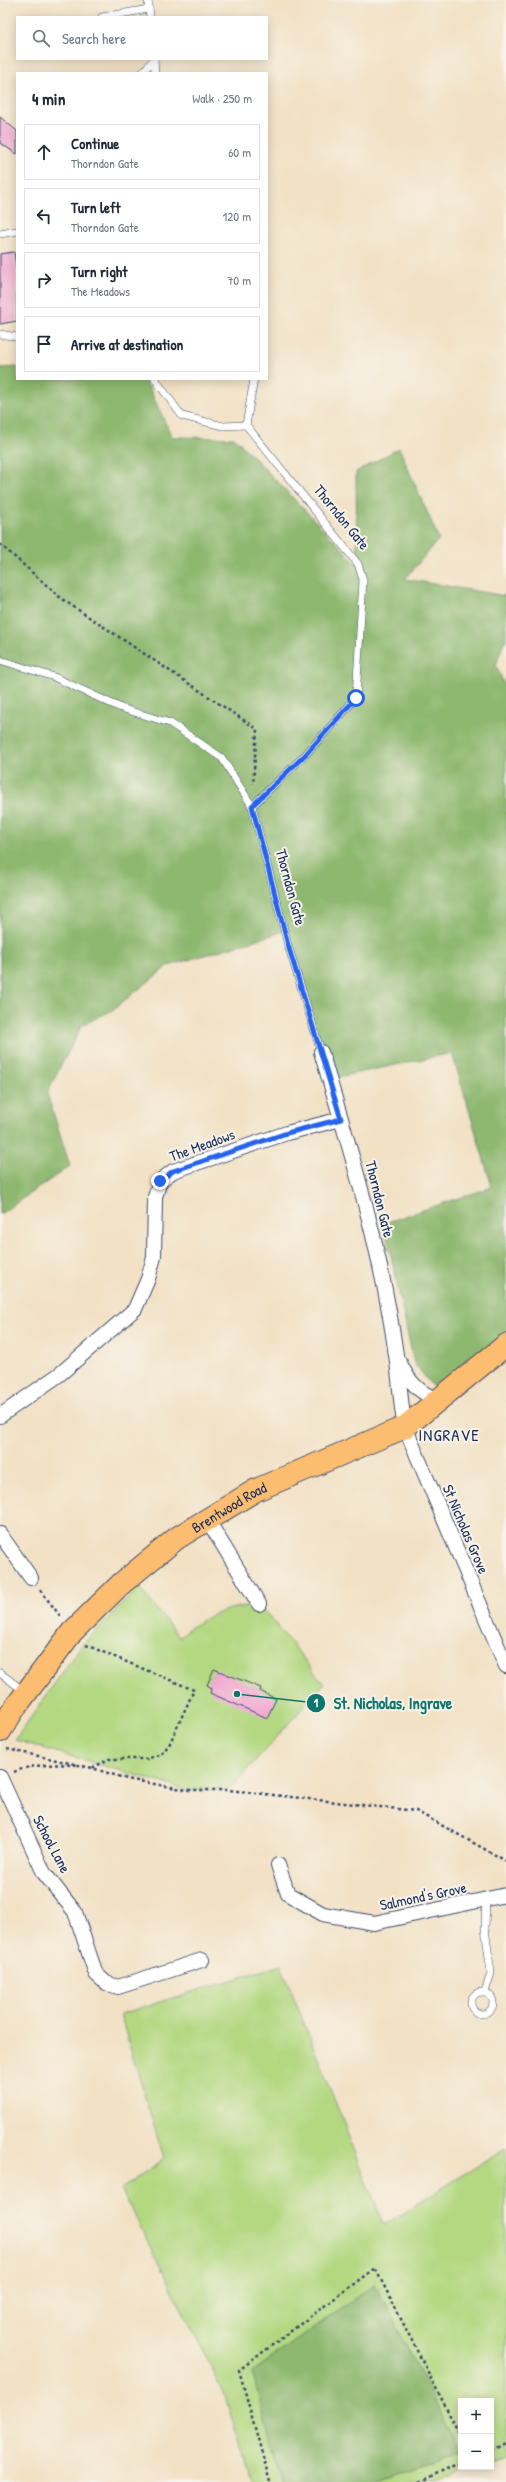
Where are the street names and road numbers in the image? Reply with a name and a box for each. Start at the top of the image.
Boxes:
street label: Thorndon Gate [309,480,375,554]
street label: Thorndon Gate [271,846,311,928]
street label: The Meadows [166,1123,238,1167]
street label: Thorndon Gate [360,1158,400,1240]
street label: Brentwood Road [187,1476,270,1537]
street label: St Nicholas Grove [438,1481,494,1577]
street label: School Lane [28,1811,76,1877]
street label: Salmond's Grove [378,1877,468,1915]

